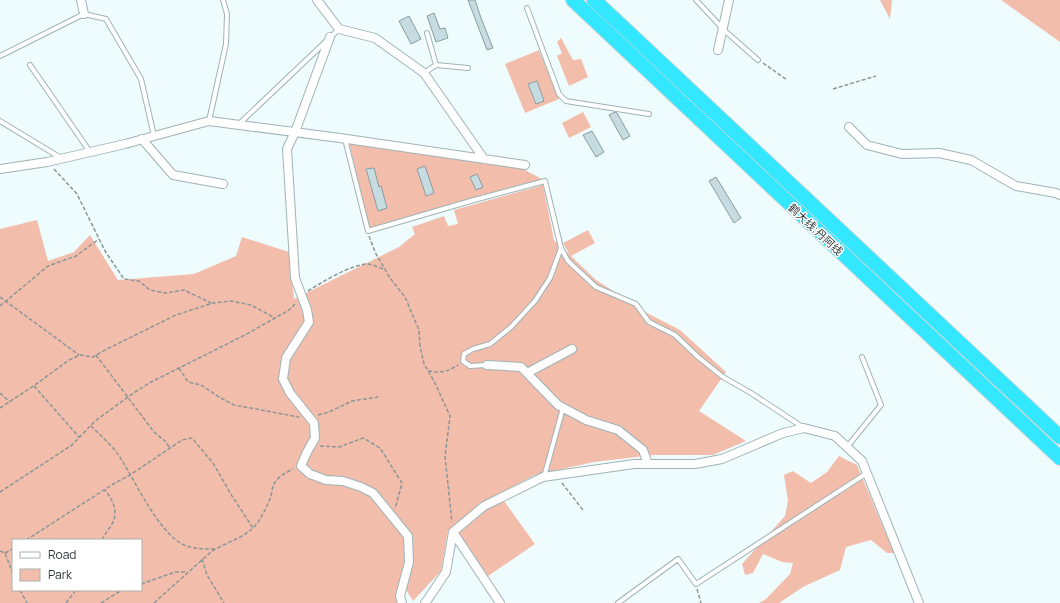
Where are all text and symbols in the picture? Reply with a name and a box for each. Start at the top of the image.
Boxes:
street label: 鹤大线;丹阿线 [786,200,846,258]
legend [12,539,142,591]
text: Road [48,546,76,563]
text: Park [48,566,73,583]

